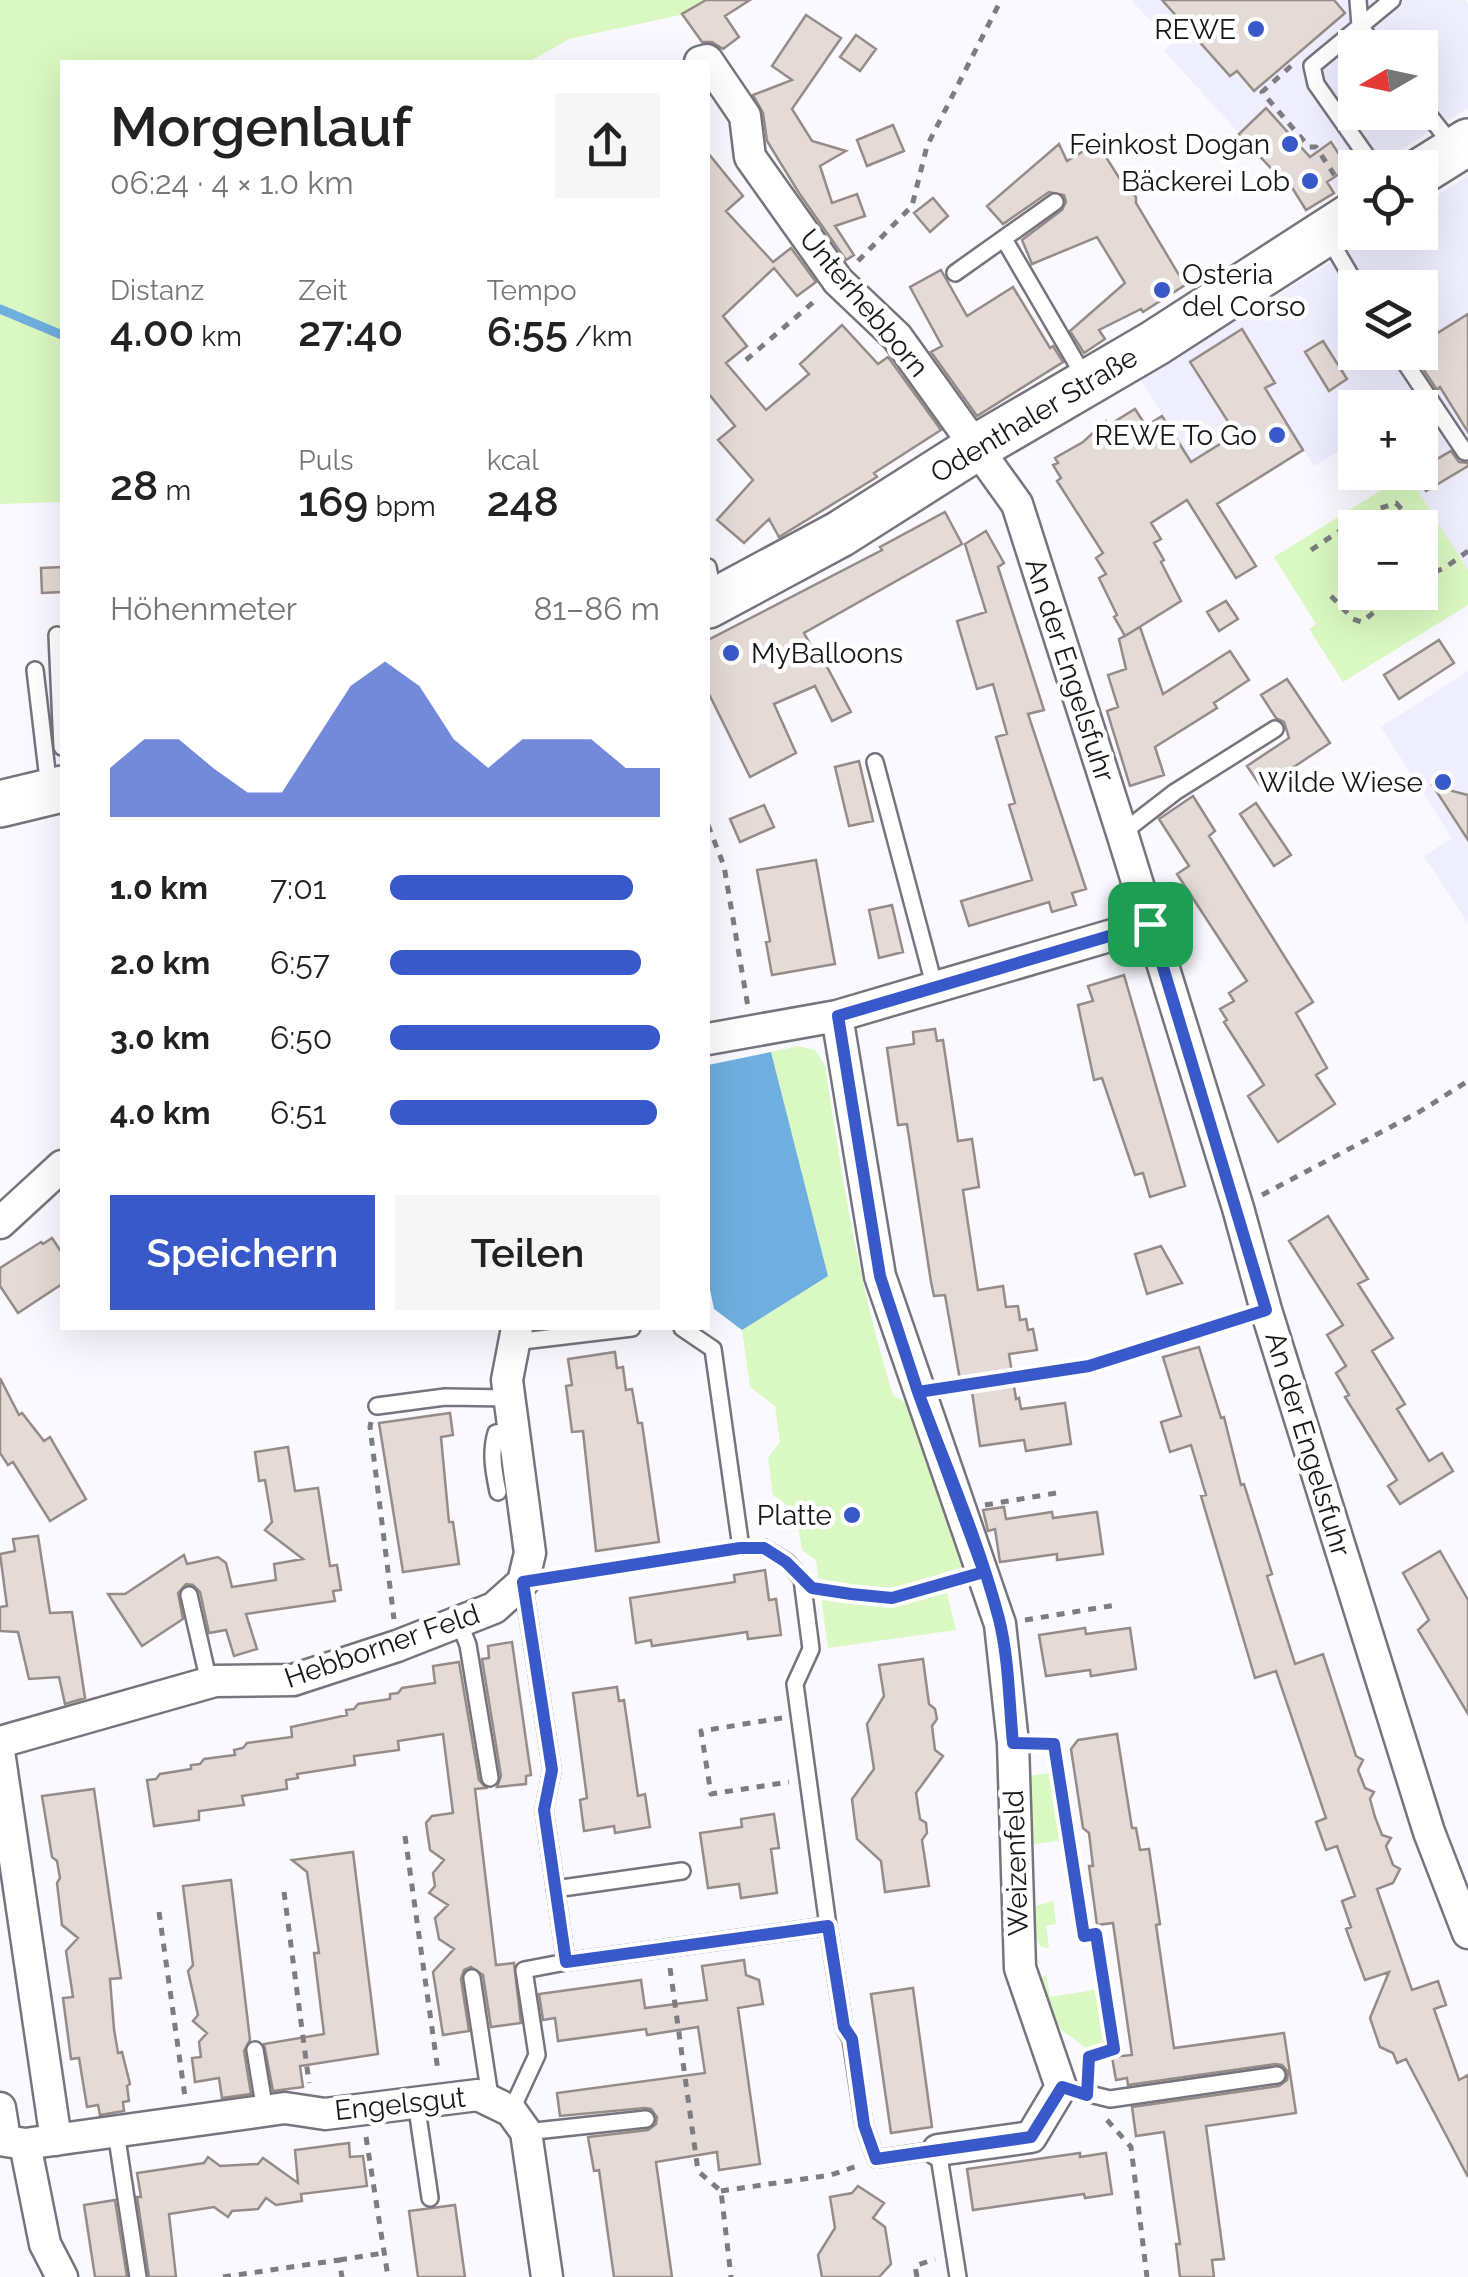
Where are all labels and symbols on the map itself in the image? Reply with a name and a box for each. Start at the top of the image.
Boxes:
place label: REWE [1154,13,1236,46]
marker: REWE [1245,18,1267,40]
north arrow [1338,30,1438,130]
place label: Feinkost Dogan [1069,128,1270,161]
marker: Feinkost Dogan [1279,133,1301,155]
place label: Bäckerei Lob [1121,165,1290,198]
marker: Bäckerei Lob [1299,170,1321,192]
street label: Unterhebborn [793,222,935,384]
place label: Osteria del Corso [1182,258,1306,323]
marker: Osteria del Corso [1151,279,1173,301]
street label: Odenthaler Straße [925,340,1143,490]
place label: REWE To Go [1095,419,1257,452]
marker: REWE To Go [1266,424,1288,446]
street label: An der Engelsfuhr [1018,554,1122,786]
place label: MyBalloons [751,637,903,670]
marker: MyBalloons [720,642,742,664]
place label: Wilde Wiese [1258,766,1423,799]
marker: Wilde Wiese [1432,771,1454,793]
pin [1108,882,1193,967]
street label: An der Engelsfuhr [1258,1328,1358,1560]
place label: Platte [757,1499,832,1532]
marker: Platte [841,1504,863,1526]
street label: Hebborner Feld [280,1597,484,1695]
street label: Weizenfeld [997,1789,1035,1937]
street label: Engelsgut [333,2081,468,2127]

